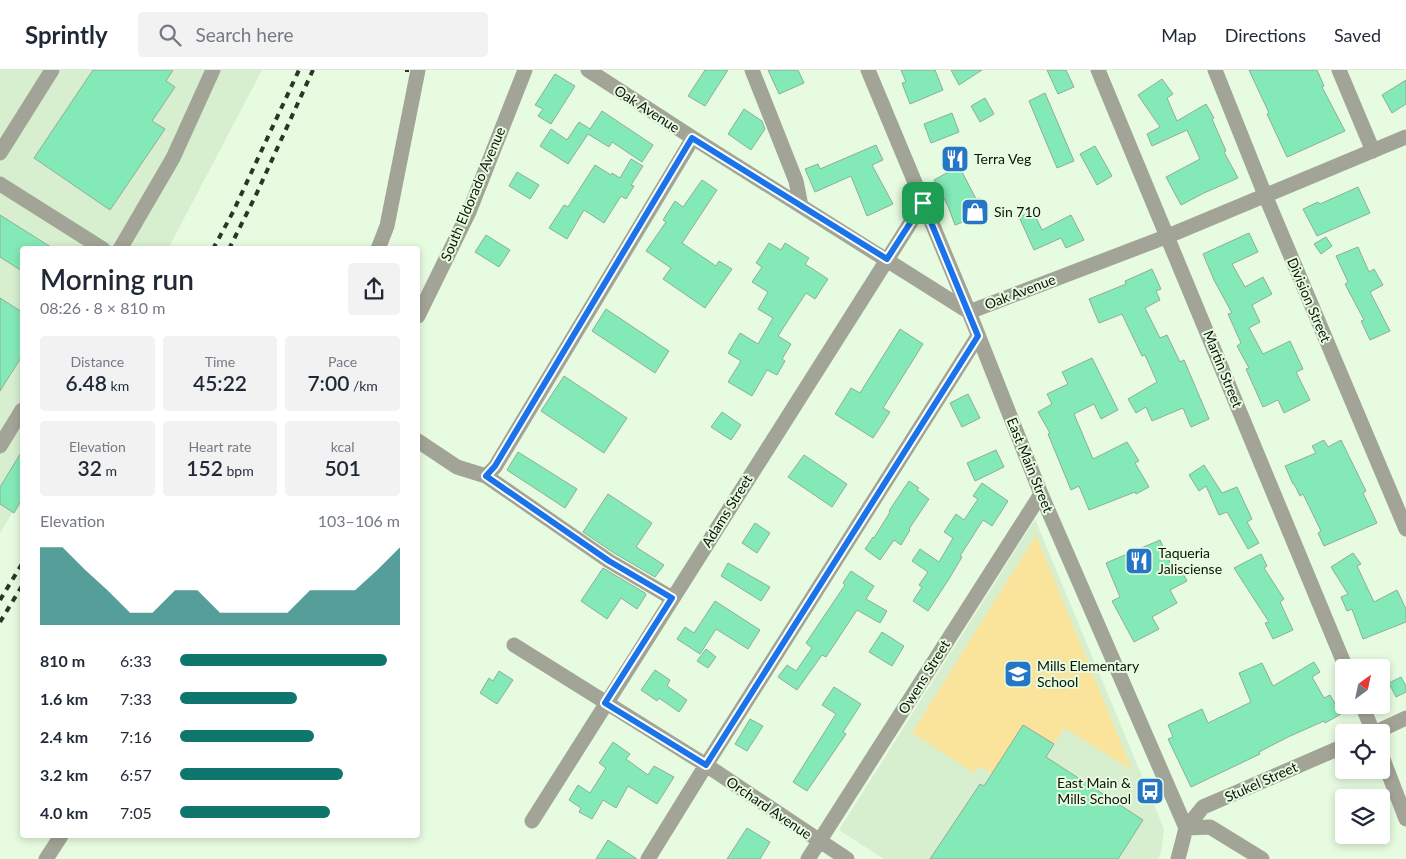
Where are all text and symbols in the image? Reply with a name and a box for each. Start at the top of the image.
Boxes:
search box [138,12,488,57]
text: Sprintly [25,20,108,49]
icon: search [156,21,184,49]
text: Search here [196,23,294,46]
text: Map [1161,24,1197,46]
text: Directions [1225,24,1306,46]
text: Saved [1334,24,1381,46]
street label: Oak Avenue [611,81,683,136]
street label: South Eldorado Avenue [437,124,508,263]
restaurant icon: Terra Veg [940,144,970,174]
place label: Terra Veg [974,150,1031,167]
pin [902,182,944,224]
icon: arrive [909,189,937,217]
shop icon: Sin 710 [960,197,990,227]
place label: Sin 710 [994,203,1041,220]
street label: Division Street [1284,255,1335,345]
text: Morning run [40,262,194,296]
button: share [348,263,400,315]
street label: Oak Avenue [982,270,1058,313]
text: 08:26 · 8 × 810 m [40,298,165,317]
street label: Martin Street [1200,328,1247,410]
text: Distance [70,353,124,370]
text: Time [205,353,235,370]
text: Pace [328,353,357,370]
text: 6.48 [65,370,107,395]
text: 45:22 [193,370,247,395]
text: 7:00 [307,370,349,395]
text: km [107,377,129,394]
text: /km [349,377,378,394]
street label: East Main Street [1004,415,1057,515]
text: Elevation [69,438,126,455]
text: Heart rate [189,438,251,455]
text: kcal [331,438,354,455]
text: 32 [78,455,102,480]
text: 152 [186,455,223,480]
text: 501 [324,455,361,480]
text: m [102,462,117,479]
text: bpm [223,462,254,479]
street label: Adams Street [698,471,756,550]
text: Elevation [40,511,105,530]
text: 103–106 m [318,511,400,530]
place label: Taqueria Jalisciense [1158,544,1222,577]
restaurant icon: Taqueria Jalisciense [1124,546,1154,576]
street label: Owens Street [894,637,953,717]
text: 810 m [40,651,85,670]
text: 6:33 [120,651,152,670]
place label: Mills Elementary School [1037,657,1140,690]
school or university icon: Mills Elementary School [1003,659,1033,689]
north arrow [1335,659,1390,714]
map controls [1335,659,1390,844]
text: 1.6 km [40,689,88,708]
text: 7:33 [120,689,152,708]
button: locate [1335,724,1390,779]
text: 2.4 km [40,727,88,746]
text: 7:16 [120,727,152,746]
street label: Stukel Street [1222,758,1300,805]
text: 3.2 km [40,765,88,784]
text: 6:57 [120,765,152,784]
street label: Orchard Avenue [723,773,815,842]
place label: East Main & Mills School [1057,774,1131,807]
bus stop icon: East Main & Mills School [1135,776,1165,806]
button: layers [1335,789,1390,844]
text: 4.0 km [40,803,88,822]
text: 7:05 [120,803,152,822]

